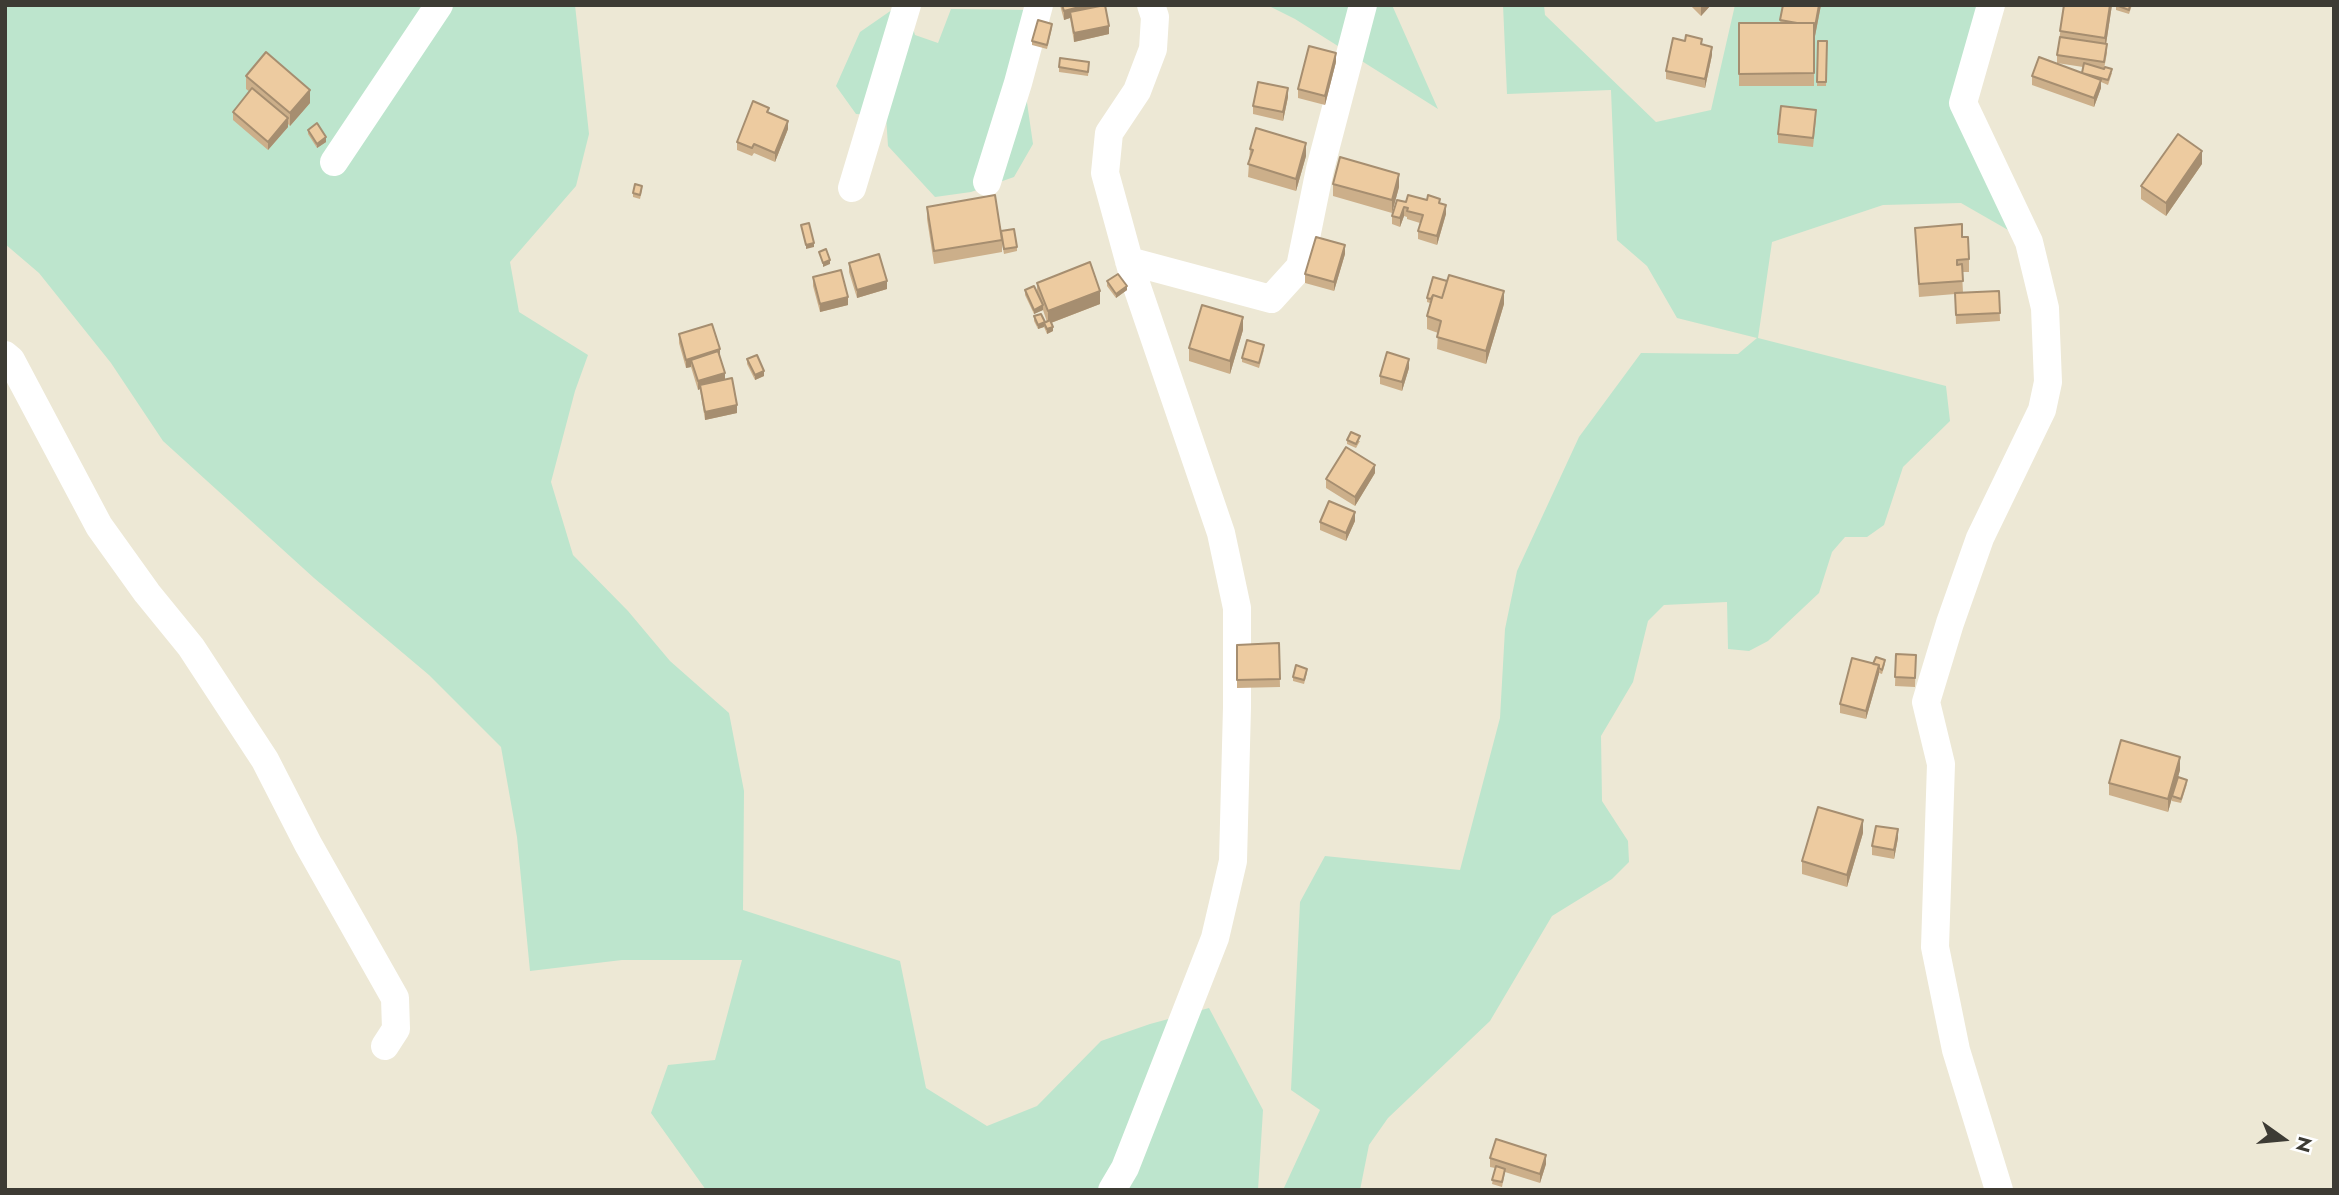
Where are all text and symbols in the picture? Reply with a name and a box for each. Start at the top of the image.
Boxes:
north arrow [2248,1104,2318,1174]
text: N [2289,1134,2319,1155]

